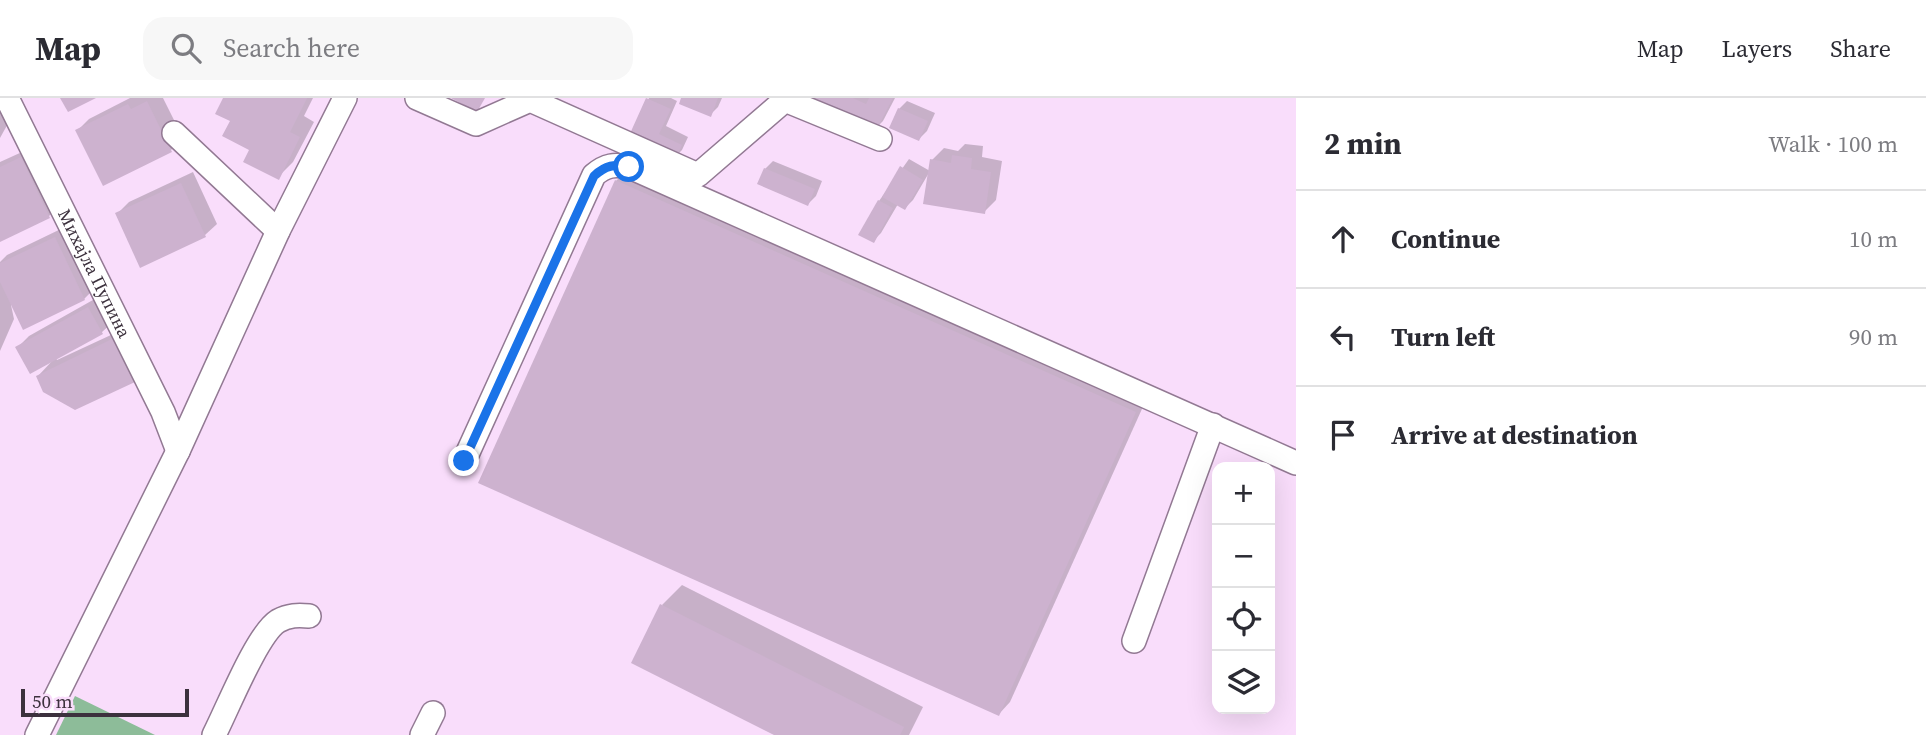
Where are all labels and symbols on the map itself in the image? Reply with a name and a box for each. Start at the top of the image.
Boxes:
route start [613,151,644,182]
street label: Михајла Пупина [52,205,138,343]
route end [448,445,479,476]
scale bar [21,686,189,718]

